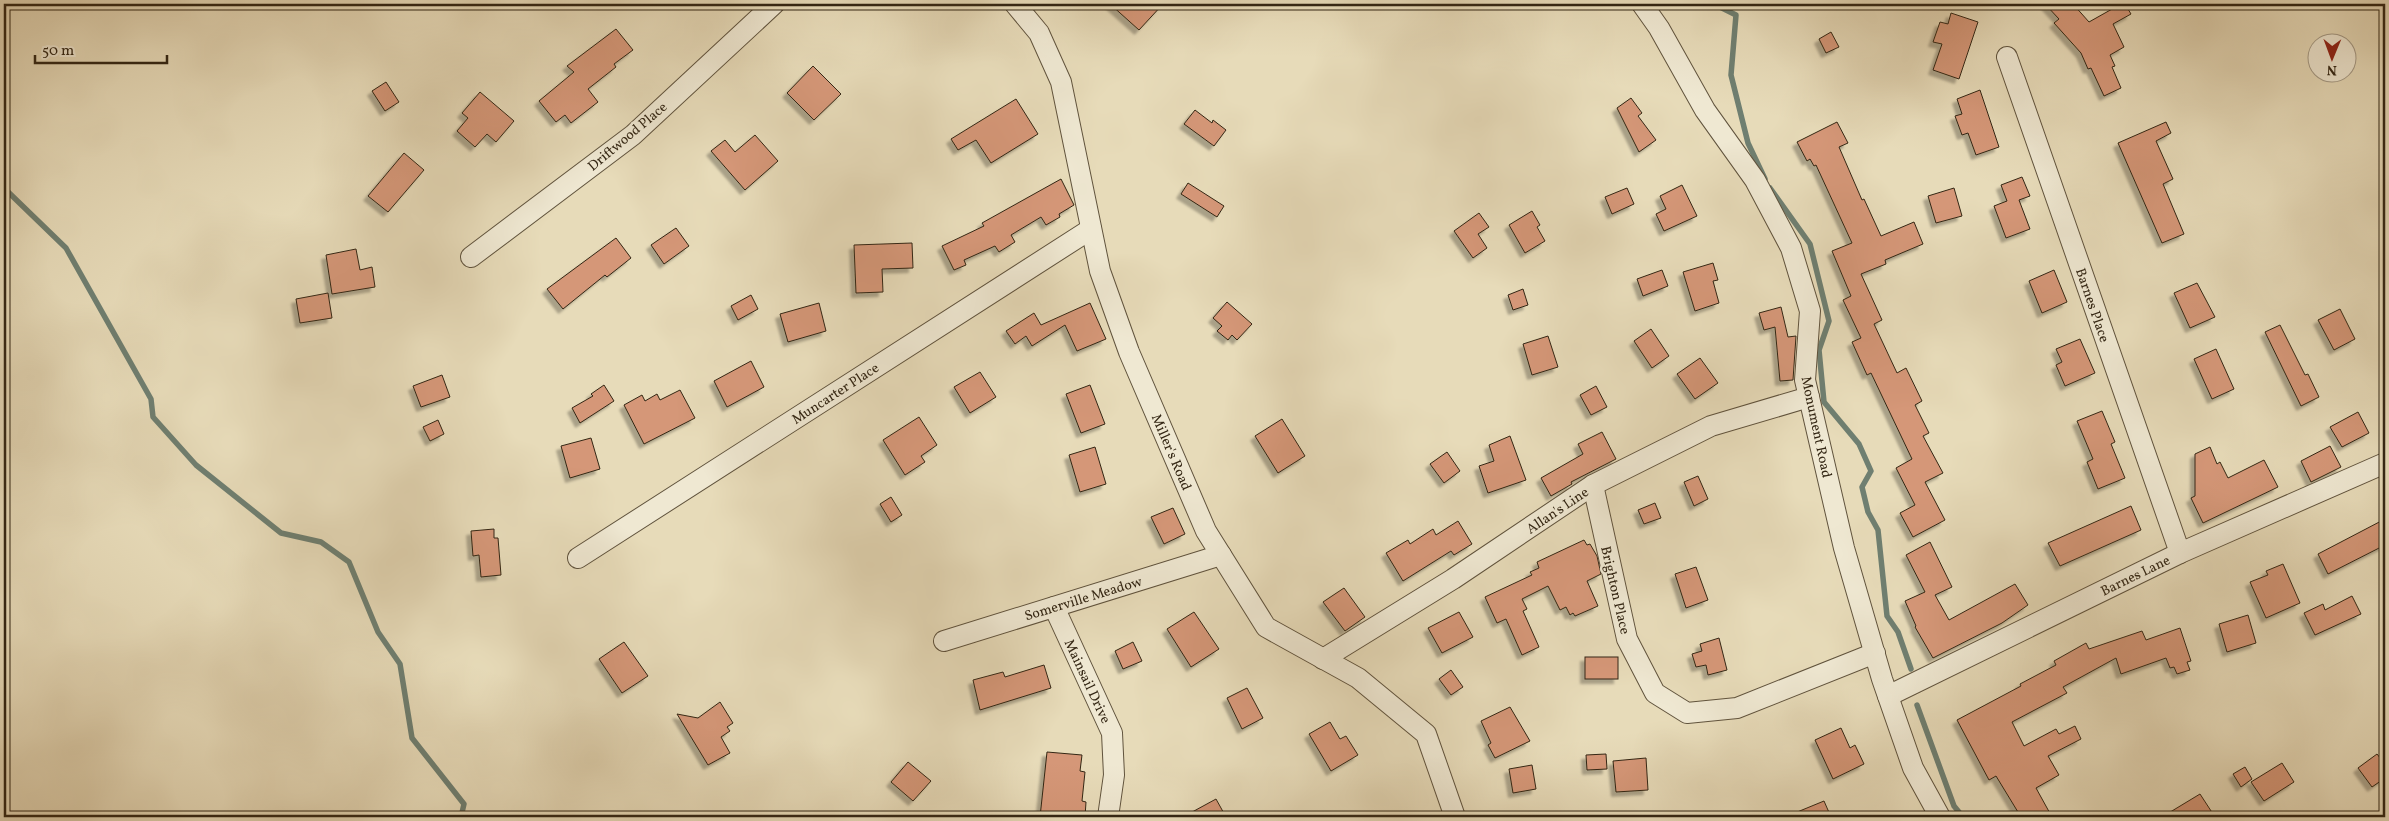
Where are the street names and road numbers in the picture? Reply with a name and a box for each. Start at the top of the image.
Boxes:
street label: Driftwood Place [584,98,672,176]
street label: Barnes Place [2070,266,2113,346]
street label: Muncarter Place [789,359,883,430]
street label: Monument Road [1796,375,1836,480]
street label: Miller's Road [1146,411,1195,494]
street label: Allan's Line [1523,483,1593,539]
street label: Brighton Place [1595,544,1634,637]
street label: Barnes Lane [2098,551,2174,601]
street label: Somerville Meadow [1022,572,1145,626]
street label: Mainsail Drive [1059,636,1115,727]

